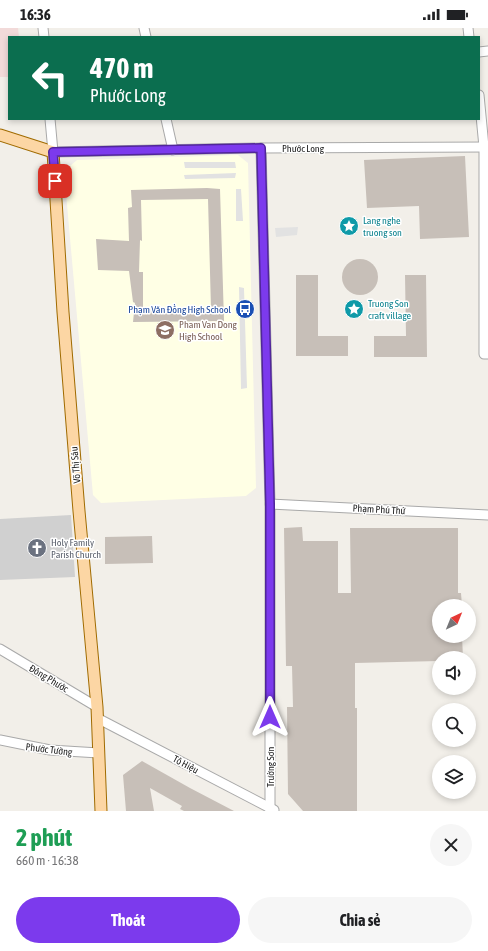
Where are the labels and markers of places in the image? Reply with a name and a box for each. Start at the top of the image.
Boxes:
pin [38,164,72,198]
place icon: Lang nghe truong son [338,215,360,237]
place label: Lang nghe truong son [363,215,402,238]
bus stop icon: Phạm Văn Đồng High School [234,298,256,320]
place icon: Truong Son craft village [343,298,365,320]
place label: Truong Son craft village [368,298,412,321]
place label: Phạm Văn Đồng High School [128,304,231,315]
school or university icon: Pham Van Dong High School [154,319,176,341]
place label: Pham Van Dong High School [179,319,238,342]
church icon: Holy Family Parish Church [26,537,48,559]
place label: Holy Family Parish Church [51,537,101,560]

